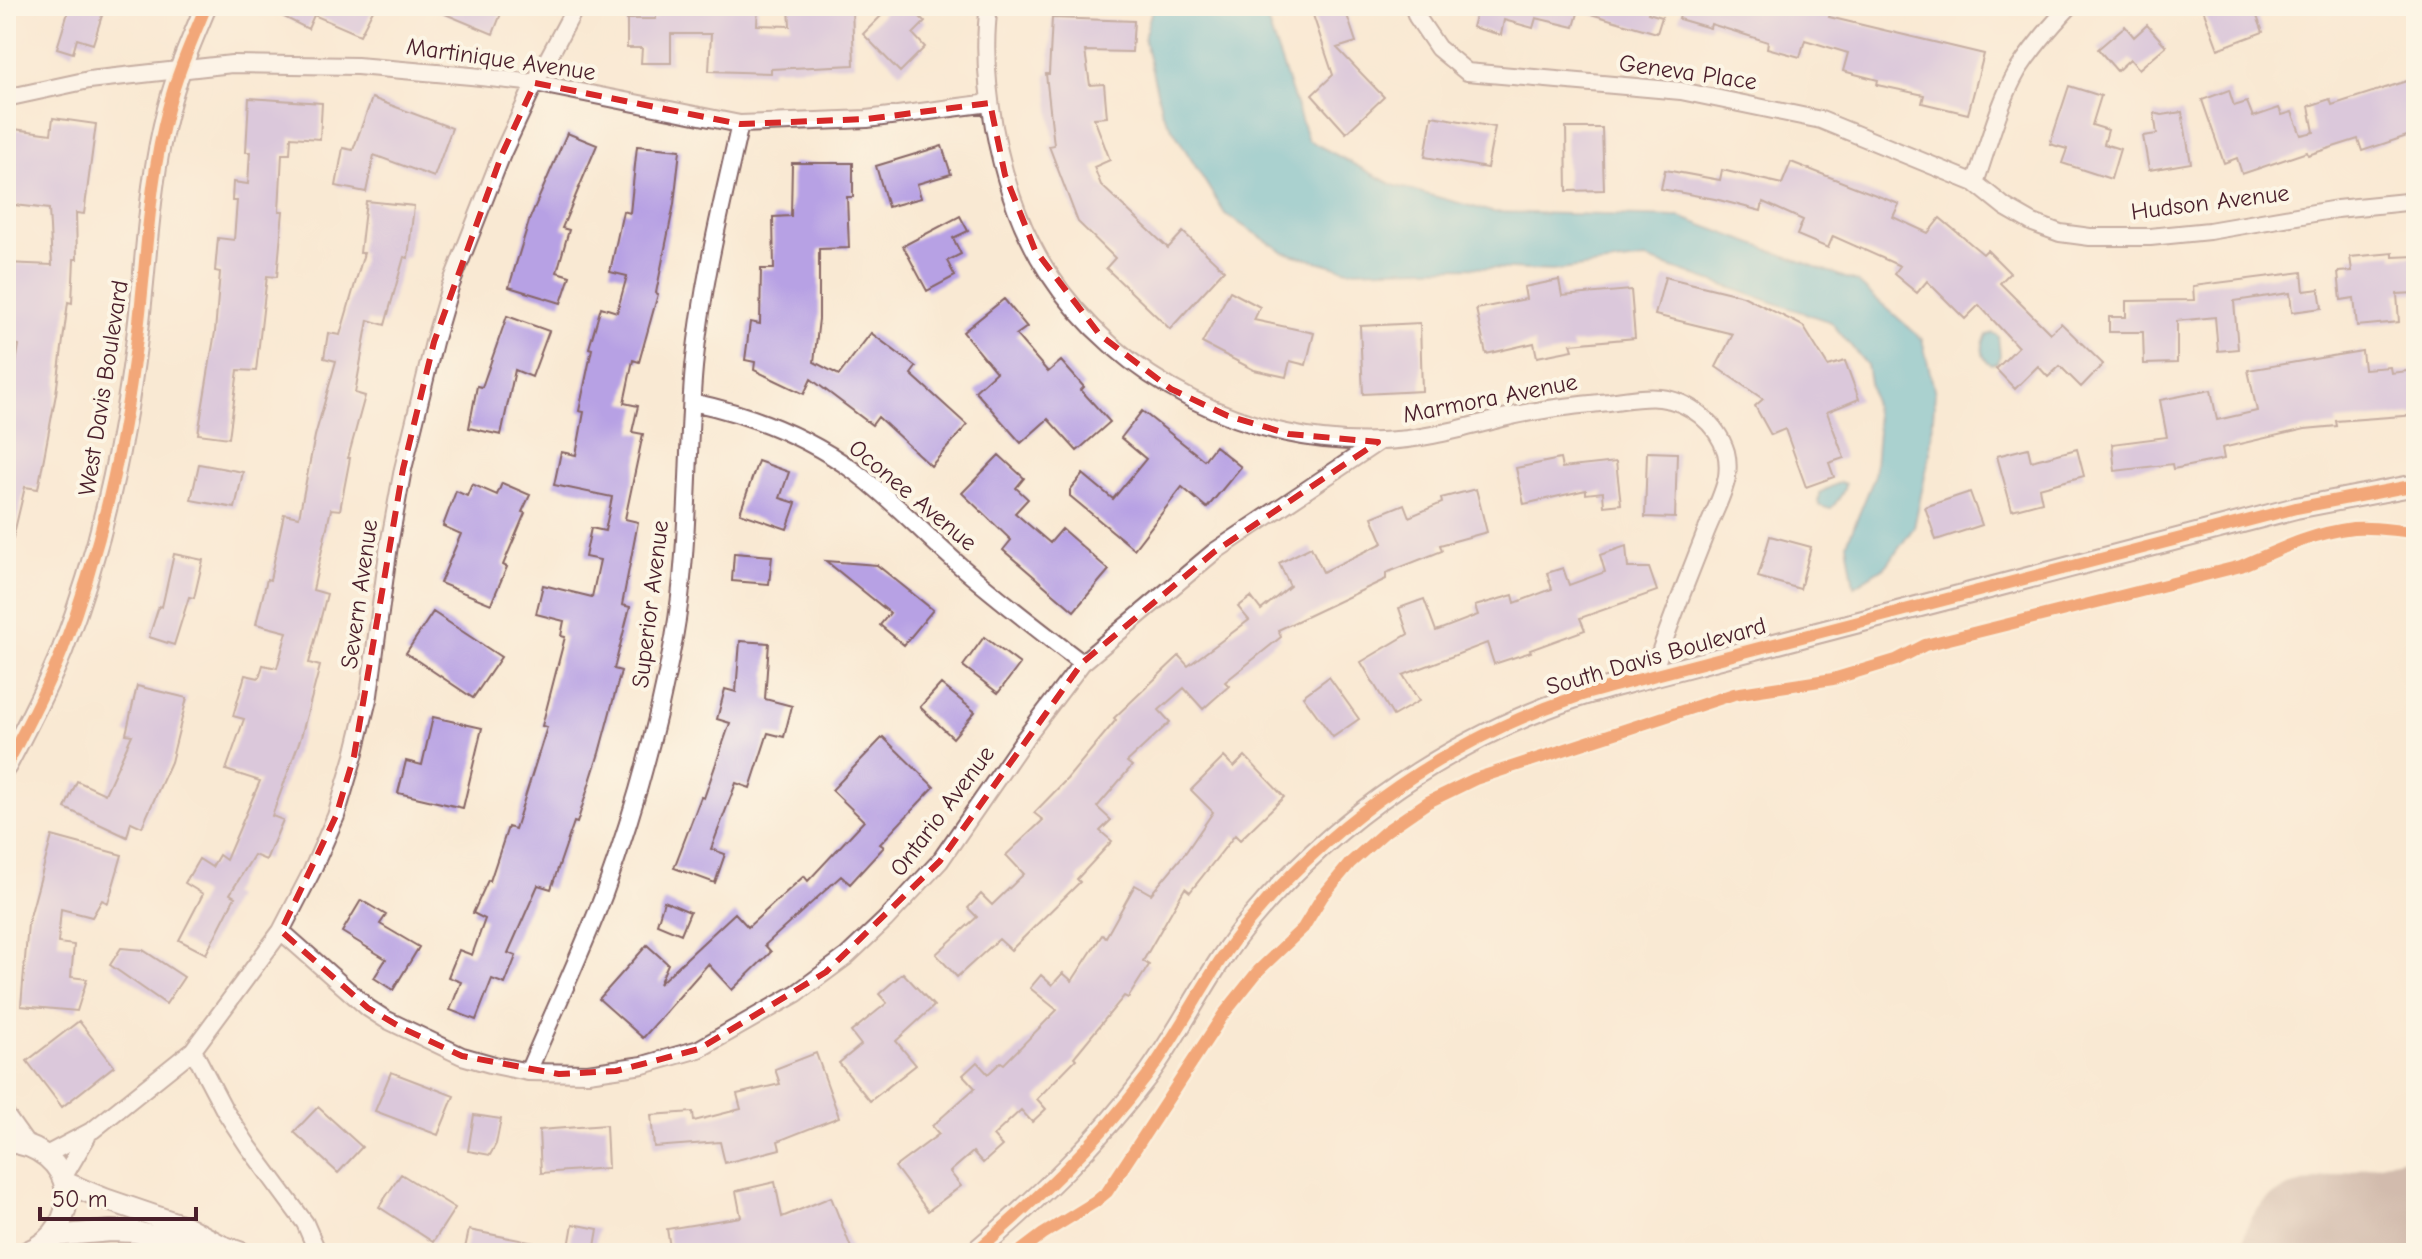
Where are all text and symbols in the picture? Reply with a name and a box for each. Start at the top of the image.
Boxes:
street label: Martinique Avenue [405,32,597,86]
street label: Geneva Place [1617,48,1759,96]
street label: Hudson Avenue [2129,178,2291,226]
street label: West Davis Boulevard [72,278,134,498]
street label: Marmora Avenue [1400,367,1580,429]
street label: Oconee Avenue [843,433,983,557]
street label: Severn Avenue [335,517,383,671]
street label: Superior Avenue [626,519,674,689]
street label: South Davis Boulevard [1543,611,1769,701]
street label: Ontario Avenue [884,740,1000,882]
scale bar [40,1171,196,1221]
text: 50 m [52,1185,108,1213]

